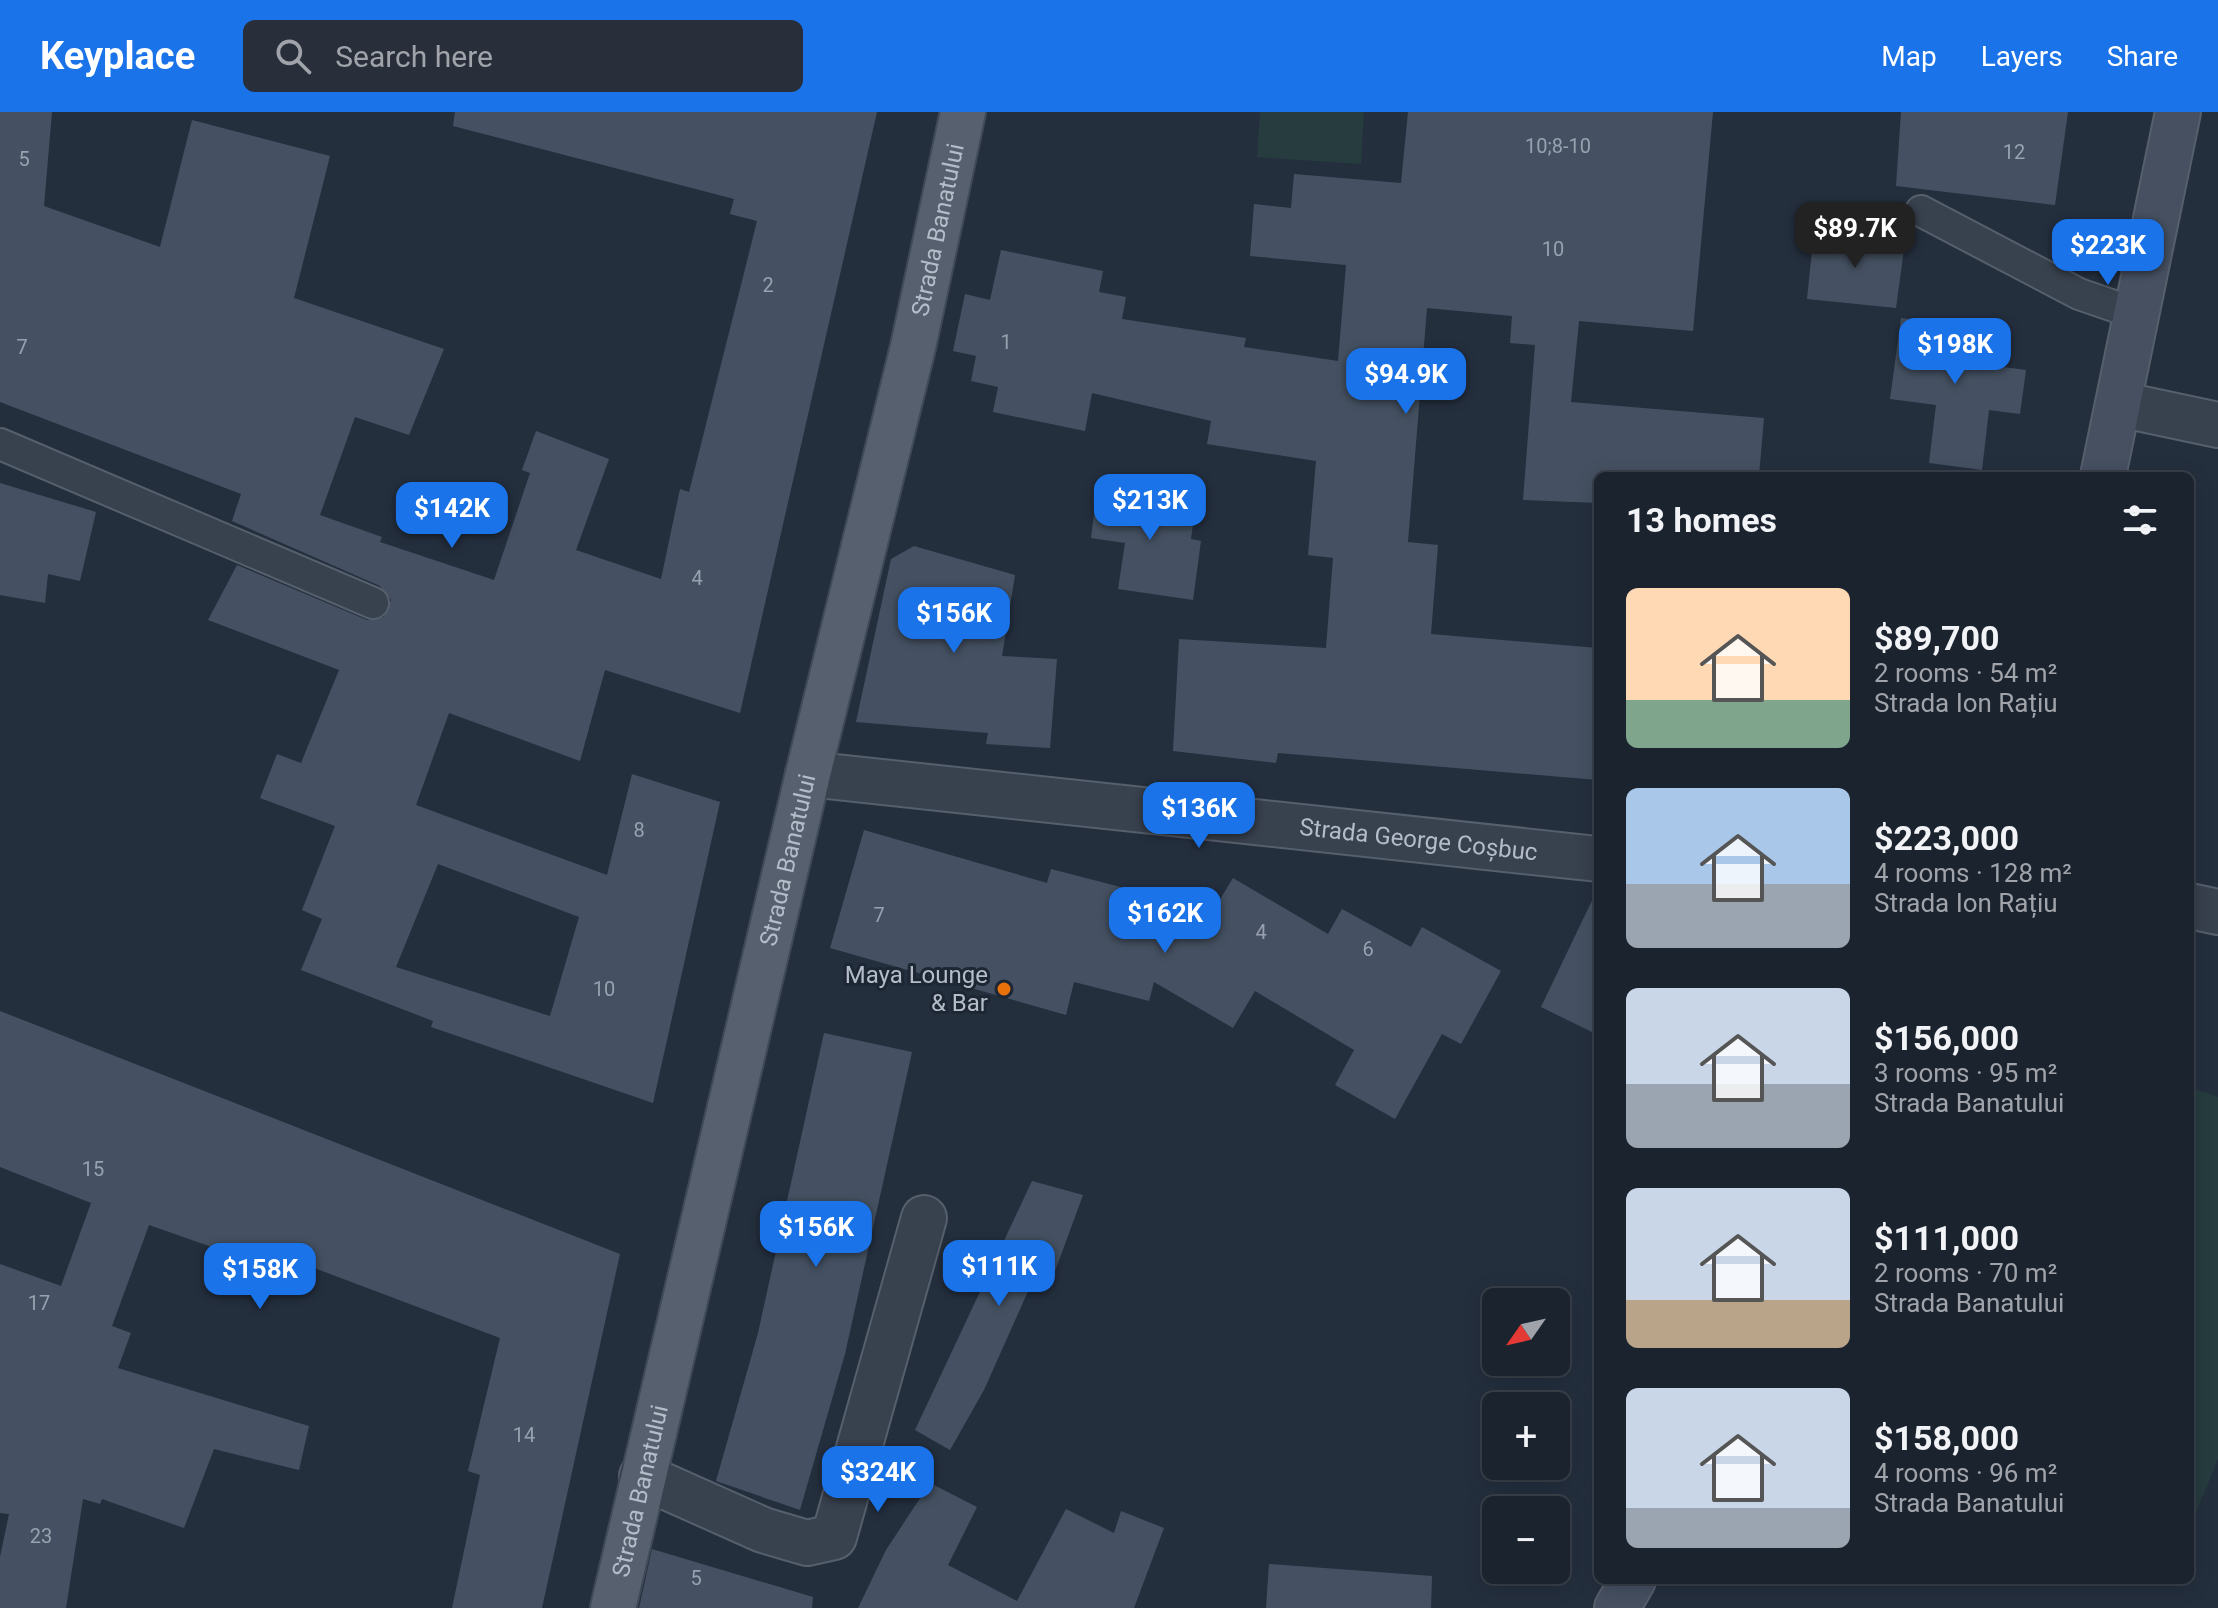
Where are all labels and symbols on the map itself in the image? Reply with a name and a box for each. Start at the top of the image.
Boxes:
house number: 10;8-10 [1525,134,1591,158]
house number: 12 [2003,140,2025,164]
street label: Strada Banatului [906,141,970,319]
house number: 5 [18,147,30,171]
pin: $89.7K [1790,202,1920,270]
pin: $223K [2052,219,2164,287]
house number: 10 [1542,237,1564,261]
house number: 2 [762,273,774,297]
pin: $198K [1899,318,2011,386]
house number: 1 [1000,330,1012,354]
house number: 7 [16,335,28,359]
pin: $94.9K [1341,348,1471,416]
pin: $213K [1094,474,1206,542]
pin: $142K [396,482,508,550]
house number: 4 [691,566,703,590]
pin: $156K [898,587,1010,655]
street label: Strada Banatului [754,771,821,949]
pin: $136K [1143,782,1255,850]
street label: Strada George Coșbuc [1298,813,1539,866]
house number: 8 [633,818,645,842]
pin: $162K [1109,887,1221,955]
house number: 7 [873,903,885,927]
house number: 4 [1255,920,1267,944]
house number: 6 [1362,937,1374,961]
place label: Maya Lounge & Bar [845,961,988,1017]
house number: 10 [593,977,615,1001]
marker: Maya Lounge & Bar [995,980,1013,998]
house number: 15 [82,1157,104,1181]
pin: $156K [760,1201,872,1269]
pin: $111K [943,1240,1055,1308]
pin: $158K [204,1243,316,1311]
north arrow [1482,1288,1570,1376]
house number: 17 [28,1291,50,1315]
street label: Strada Banatului [607,1402,674,1580]
house number: 14 [513,1423,535,1447]
pin: $324K [822,1446,934,1514]
house number: 23 [30,1524,52,1548]
house number: 5 [690,1566,702,1590]

